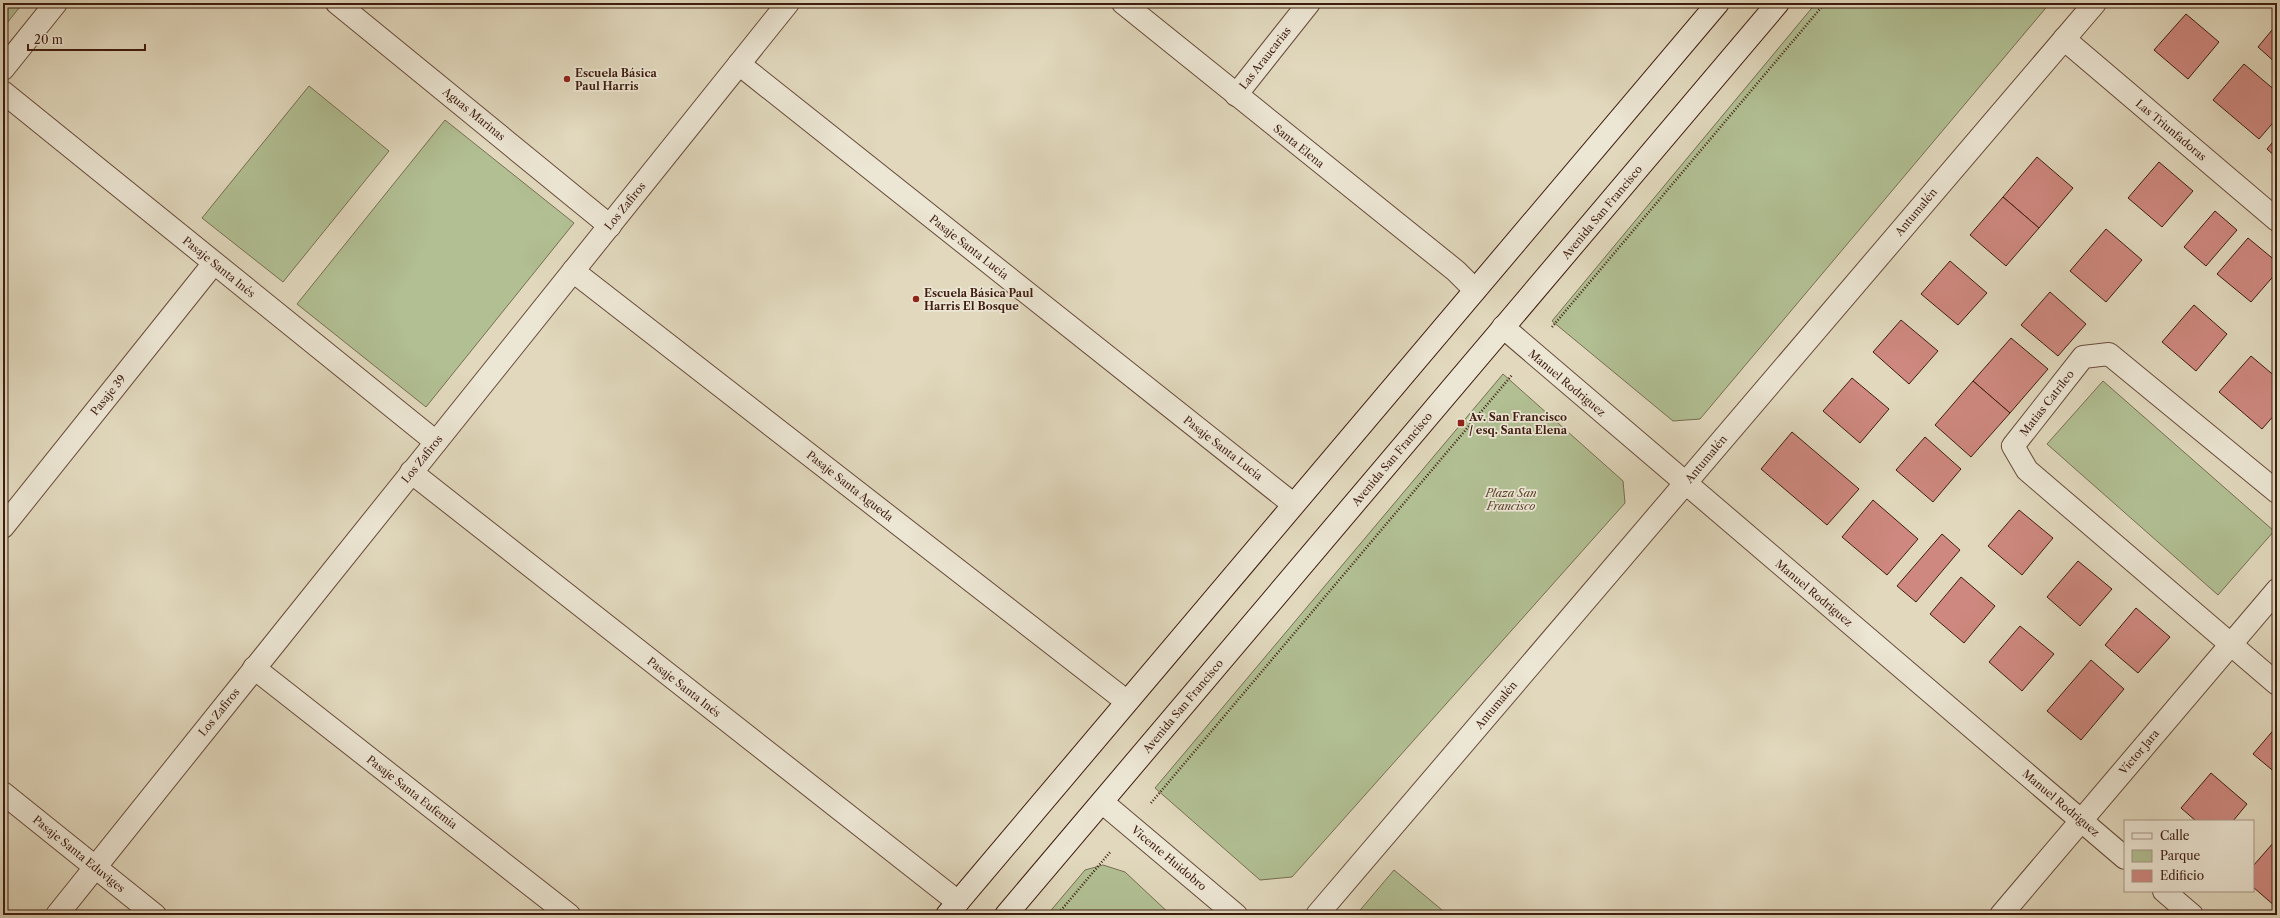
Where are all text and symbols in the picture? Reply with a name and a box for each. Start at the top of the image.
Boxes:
street label: Las Araucarias [1236,24,1294,92]
scale bar [28,26,145,52]
text: 20 m [34,32,63,47]
place label: Escuela Básica Paul Harris [575,66,657,93]
marker: Escuela Básica Paul Harris [562,74,572,84]
street label: Aguas Marinas [439,84,508,144]
street label: Las Triunfadoras [2133,96,2209,164]
street label: Santa Elena [1271,121,1327,171]
street label: Avenida San Francisco [1558,162,1645,262]
street label: Los Zafiros [601,179,649,233]
street label: Antumalén [1891,185,1940,240]
street label: Pasaje Santa Lucía [927,212,1011,282]
street label: Pasaje Santa Inés [180,233,258,301]
place label: Escuela Básica Paul Harris El Bosque [924,286,1033,313]
marker: Escuela Básica Paul Harris El Bosque [911,294,921,304]
street label: Manuel Rodriguez [1525,347,1609,420]
street label: Matias Catrileo [2017,367,2077,439]
street label: Pasaje 39 [87,372,129,418]
street label: Avenida San Francisco [1348,409,1435,509]
place label: Av. San Francisco / esq. Santa Elena [1468,410,1568,437]
street label: Pasaje Santa Lucía [1181,413,1265,483]
marker: Av. San Francisco / esq. Santa Elena [1456,418,1466,428]
street label: Los Zafiros [398,432,446,486]
street label: Antumalén [1681,432,1730,487]
street label: Pasaje Santa Agueda [804,448,896,524]
park label: Plaza San Francisco [1484,486,1537,513]
street label: Manuel Rodriguez [1772,557,1856,630]
street label: Pasaje Santa Inés [644,654,724,720]
street label: Avenida San Francisco [1139,656,1226,756]
street label: Antumalén [1471,678,1520,733]
street label: Los Zafiros [195,685,243,739]
street label: Víctor Jara [2115,726,2162,778]
street label: Pasaje Santa Eufemia [364,752,460,832]
street label: Manuel Rodriguez [2019,767,2103,840]
street label: Pasaje Santa Eduviges [30,813,128,896]
legend [2124,820,2254,892]
street label: Vicente Huidobro [1128,822,1210,894]
text: Calle [2160,828,2190,843]
text: Parque [2160,848,2201,863]
text: Edificio [2160,868,2204,883]

